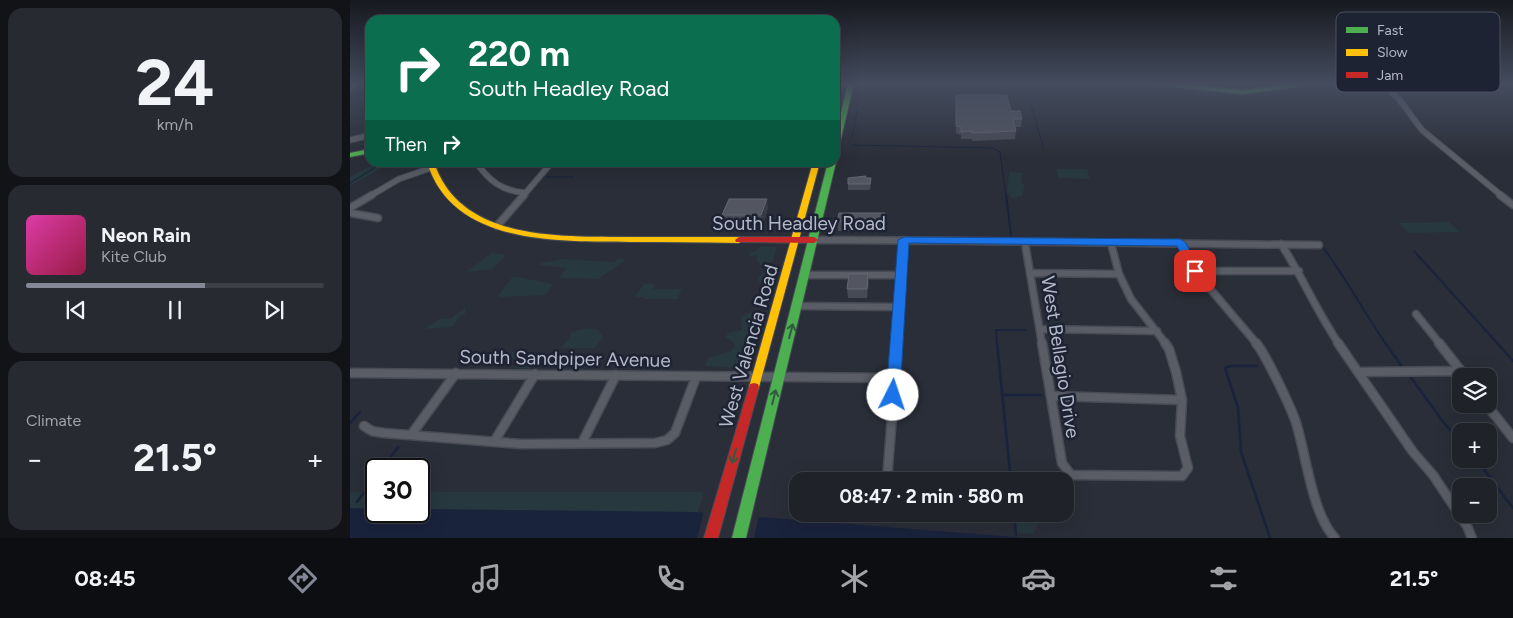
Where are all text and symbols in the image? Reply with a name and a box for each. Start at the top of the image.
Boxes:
legend [1336,12,1500,92]
text: Fast [1377,22,1403,39]
text: 220 m [468,33,570,75]
icon: right [385,35,450,100]
text: 24 [136,43,214,121]
text: Slow [1377,44,1408,61]
text: Jam [1377,67,1403,84]
text: South Headley Road [468,75,669,102]
text: km/h [157,115,193,134]
icon: right [437,130,465,158]
text: Then [385,133,427,156]
street label: South Headley Road [712,212,886,235]
text: Neon Rain [101,224,191,247]
text: Kite Club [101,247,167,266]
pin [1174,250,1216,292]
icon: arrive [1181,257,1209,285]
street label: West Valencia Road [714,262,783,430]
street label: West Bellagio Drive [1036,274,1085,440]
icon: previous [62,296,90,324]
icon: pause [161,296,189,324]
icon: next [260,296,288,324]
one-way arrow [787,323,796,339]
street label: South Sandpiper Avenue [459,345,671,372]
position arrow [866,368,918,420]
map controls [1452,368,1497,523]
button: layers [1452,368,1497,413]
one-way arrow [770,389,779,405]
text: Climate [26,411,81,430]
button: + [1452,423,1497,468]
text: 21.5° [133,435,217,481]
text: − [26,442,43,476]
text: + [307,442,324,476]
one-way arrow [729,448,739,464]
speed limit sign: 30 [365,458,430,523]
button: − [1452,478,1497,523]
text: 08:47 · 2 min · 580 m [839,485,1024,508]
icon: directions [285,561,320,596]
icon: music [469,561,504,596]
icon: phone [653,561,688,596]
icon: climate [837,561,872,596]
icon: car [1021,561,1056,596]
icon: filters [1206,561,1241,596]
text: 08:45 [75,565,136,592]
text: 21.5° [1390,565,1438,592]

